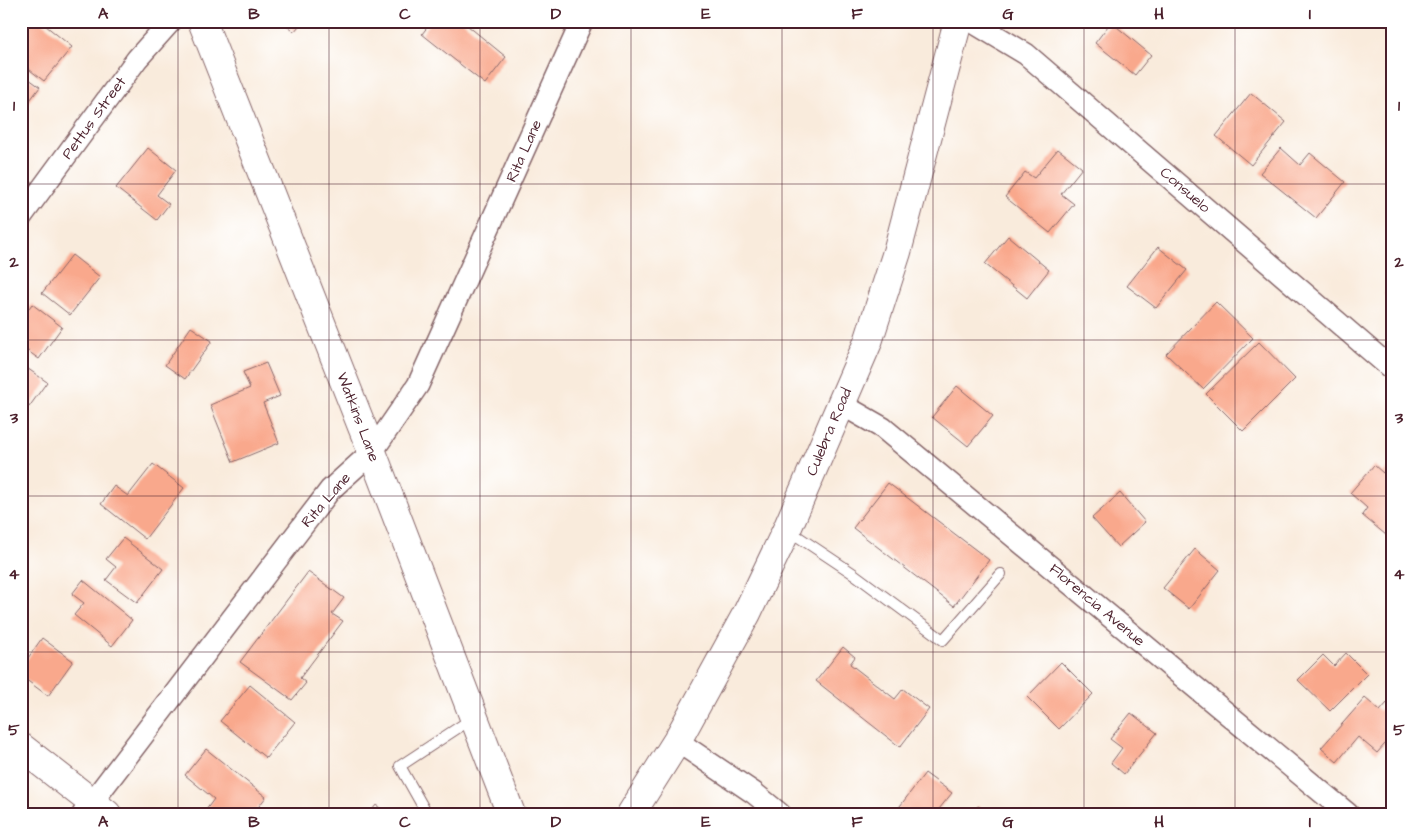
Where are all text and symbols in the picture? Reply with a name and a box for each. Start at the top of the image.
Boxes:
text: A [98,3,109,25]
text: B [248,3,260,25]
text: C [399,3,411,25]
text: D [551,3,562,25]
text: E [701,3,711,25]
text: F [851,3,863,25]
text: G [1002,3,1014,25]
text: H [1154,3,1164,25]
text: I [1309,3,1311,25]
street label: Pettus Street [57,72,131,164]
text: 1 [13,95,16,117]
text: 1 [1398,95,1401,117]
street label: Rita Lane [501,116,547,186]
street label: Consuelo [1155,162,1215,218]
text: 2 [8,251,19,273]
text: 2 [1393,251,1404,273]
street label: Watkins Lane [331,369,385,465]
street label: Culebra Road [801,385,857,479]
text: 3 [9,407,19,429]
text: 3 [1394,407,1404,429]
street label: Rita Lane [296,468,356,532]
street label: Florencia Avenue [1045,559,1149,651]
text: 4 [9,563,20,585]
text: 4 [1394,563,1405,585]
text: 5 [8,719,20,741]
text: 5 [1393,719,1405,741]
text: A [98,811,109,833]
text: B [248,811,260,833]
text: C [399,811,411,833]
text: D [551,811,562,833]
text: E [701,811,711,833]
text: F [851,811,863,833]
text: G [1002,811,1014,833]
text: H [1154,811,1164,833]
text: I [1309,811,1311,833]

